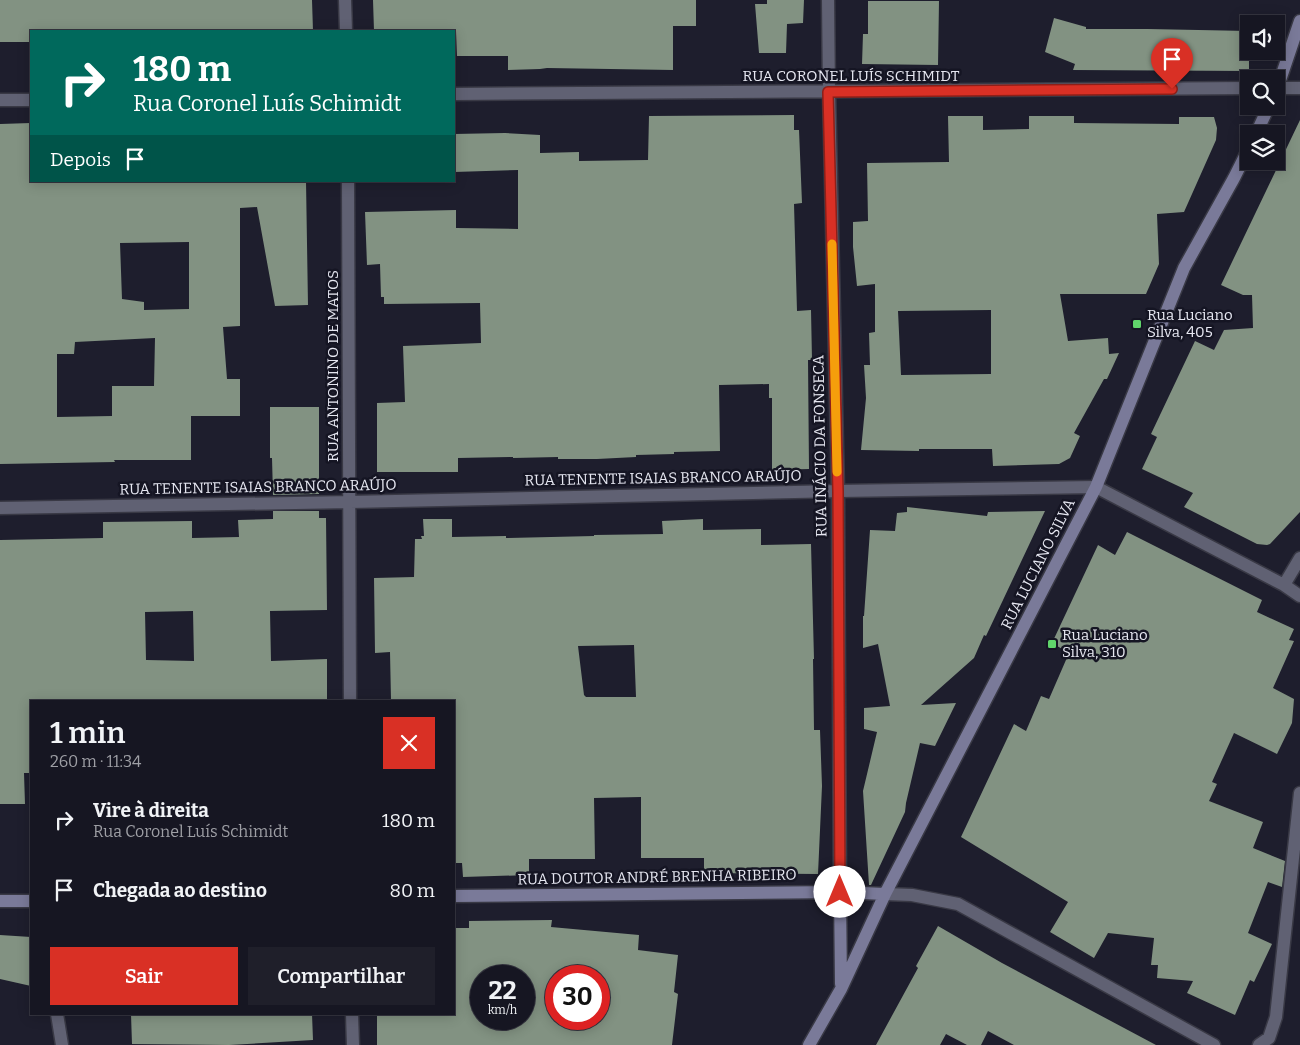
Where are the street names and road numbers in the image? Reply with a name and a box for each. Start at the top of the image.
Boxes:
street label: RUA CORONEL LUÍS SCHIMIDT [743,67,960,85]
street label: RUA ANTONINO DE MATOS [324,270,342,462]
street label: RUA INÁCIO DA FONSECA [809,354,831,537]
street label: RUA TENENTE ISAIAS BRANCO ARAÚJO [524,467,802,489]
street label: RUA TENENTE ISAIAS BRANCO ARAÚJO [119,476,397,498]
street label: RUA LUCIANO SILVA [997,495,1079,632]
street label: RUA DOUTOR ANDRÉ BRENHA RIBEIRO [517,866,797,888]

